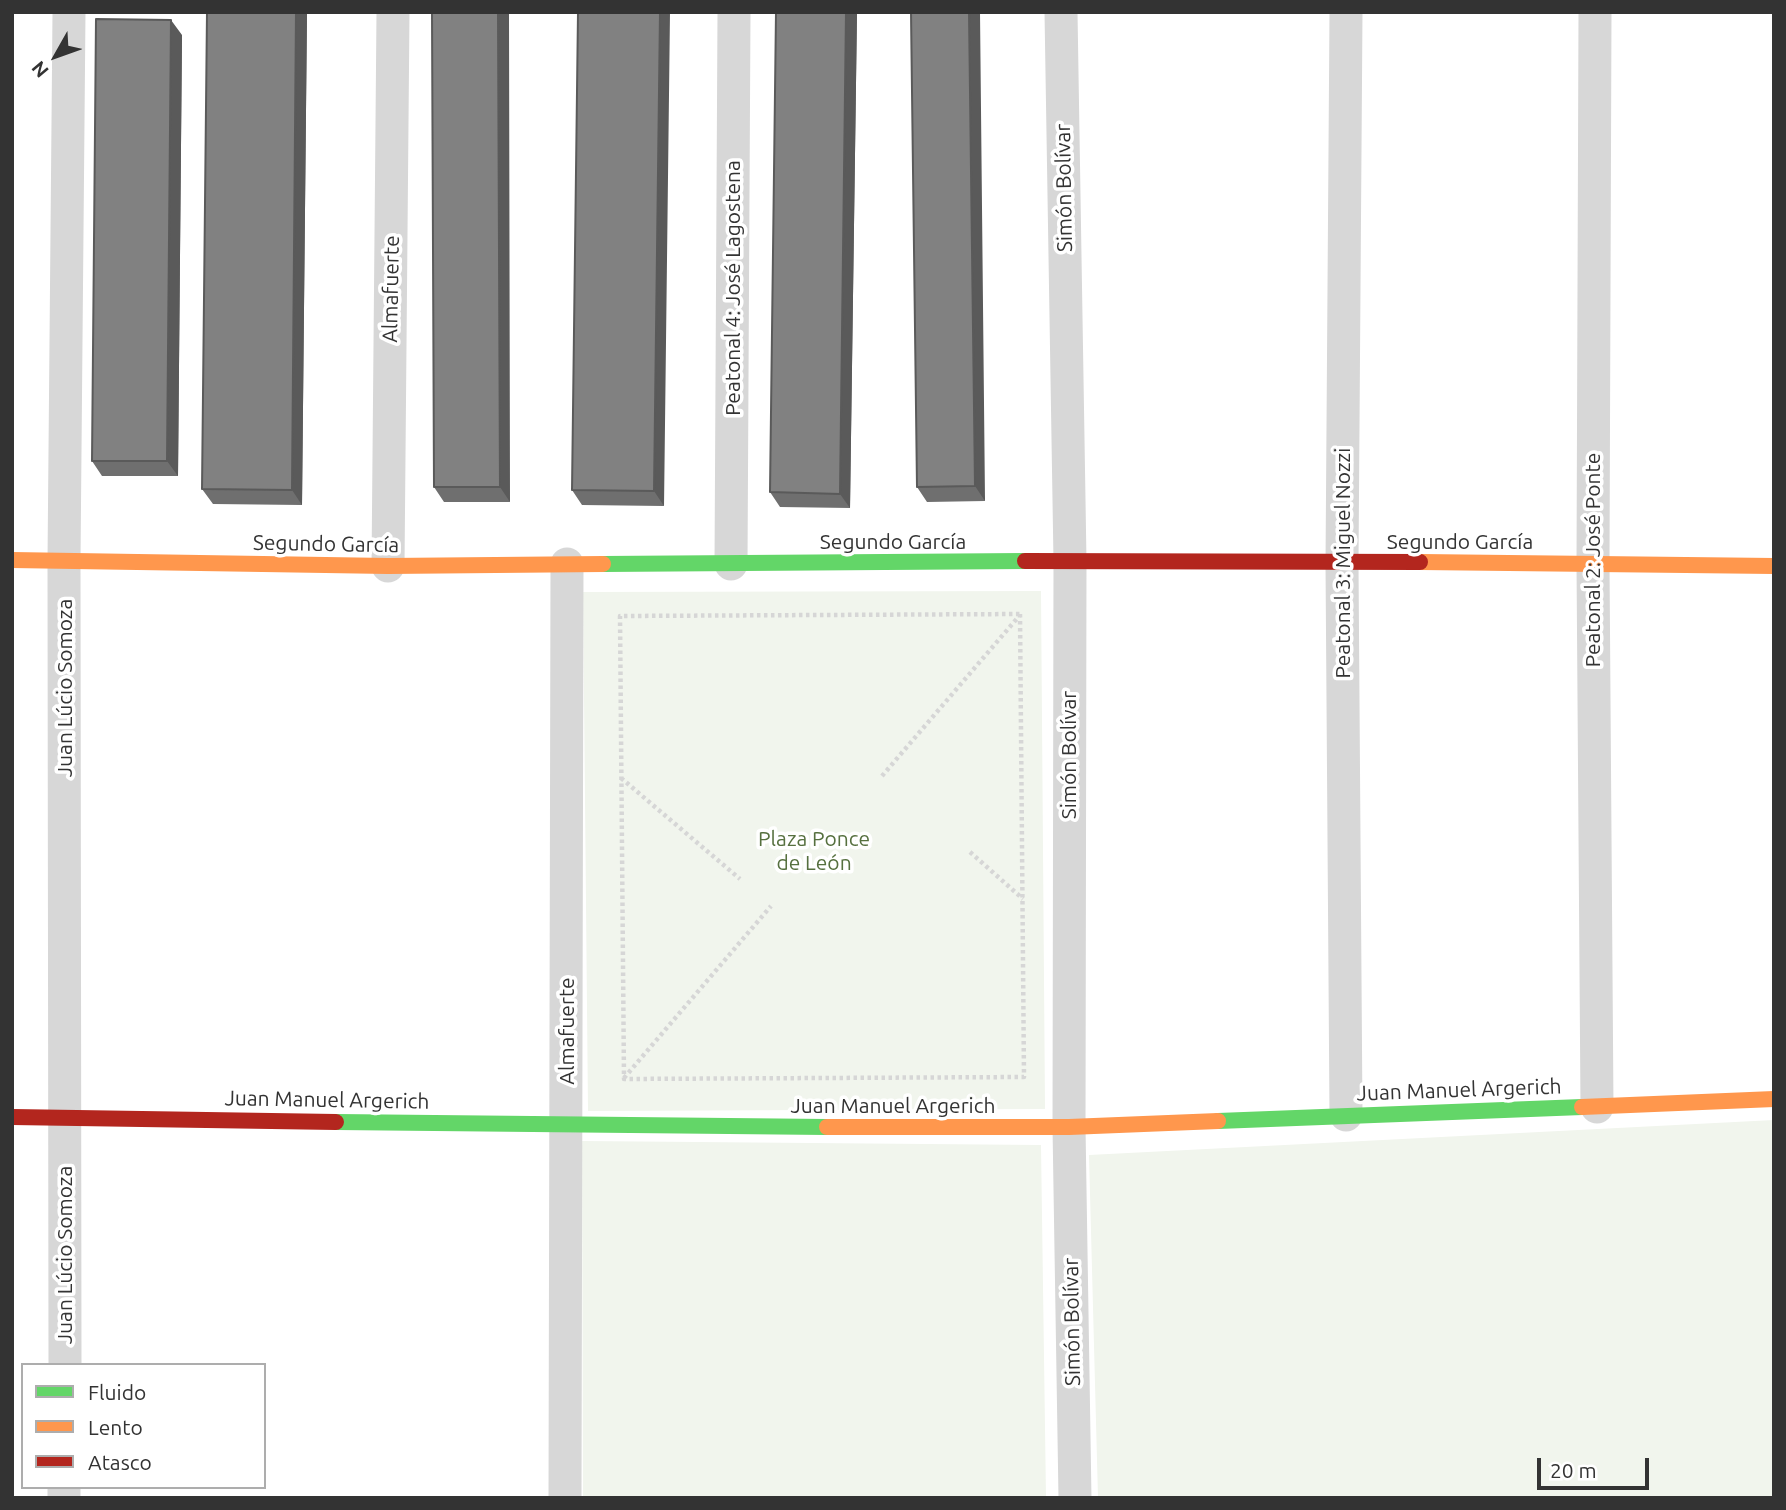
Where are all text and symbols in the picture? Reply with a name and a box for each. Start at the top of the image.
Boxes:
north arrow [21,21,91,91]
text: N [27,57,53,82]
street label: Simón Bolívar [1050,124,1078,252]
street label: Peatonal 4: José Lagostena [720,160,746,416]
street label: Almafuerte [377,235,405,343]
street label: Peatonal 3: Miguel Nozzi [1330,448,1356,678]
street label: Peatonal 2: José Ponte [1580,453,1606,667]
street label: Segundo García [820,529,966,555]
street label: Segundo García [1387,529,1533,555]
street label: Segundo García [253,530,399,558]
street label: Juan Lúcio Somoza [52,599,78,777]
street label: Simón Bolívar [1056,691,1082,819]
park label: Plaza Ponce de León [758,826,870,876]
street label: Almafuerte [554,977,580,1085]
street label: Juan Manuel Argerich [1356,1074,1562,1106]
street label: Juan Manuel Argerich [224,1086,430,1114]
street label: Juan Manuel Argerich [791,1093,995,1119]
street label: Juan Lúcio Somoza [52,1166,78,1344]
street label: Simón Bolívar [1058,1258,1086,1386]
legend [21,1363,266,1489]
text: Fluido [88,1380,146,1404]
text: Lento [88,1415,143,1439]
scale bar [1541,1444,1653,1488]
text: Atasco [88,1450,152,1474]
text: 20 m [1550,1458,1597,1482]

